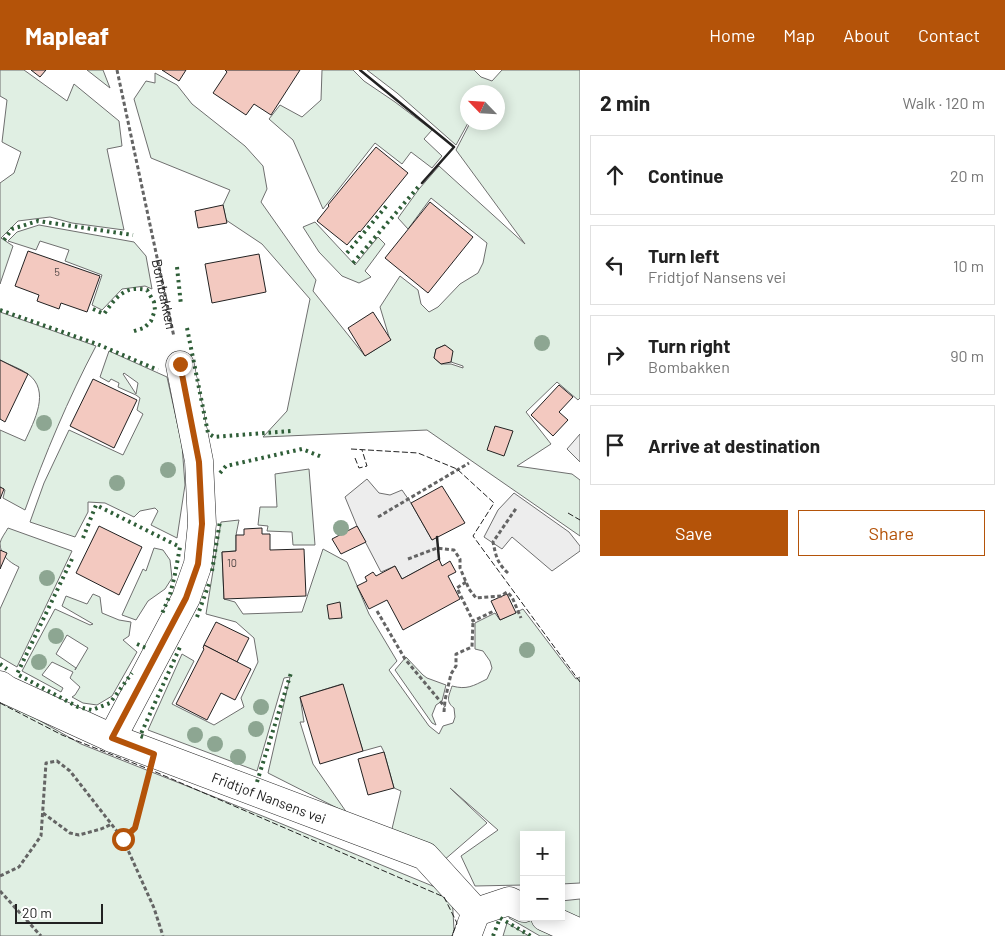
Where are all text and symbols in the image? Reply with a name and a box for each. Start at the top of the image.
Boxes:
text: Mapleaf [25,21,109,50]
text: Home [709,24,755,46]
text: Map [783,24,815,46]
text: About [843,24,890,46]
text: Contact [918,24,980,46]
north arrow [460,85,505,130]
text: 2 min [600,90,650,115]
text: Walk · 120 m [902,93,985,112]
icon: ahead [601,161,629,189]
text: Continue [648,164,724,187]
text: 20 m [950,166,984,185]
text: Turn left [648,244,719,267]
icon: left [601,251,629,279]
text: 10 m [953,256,984,275]
street label: Bombakken [149,257,181,331]
house number: 5 [54,265,60,278]
text: Fridtjof Nansens vei [648,267,786,286]
text: Turn right [648,334,730,357]
icon: right [601,341,629,369]
text: 90 m [950,346,984,365]
route end [169,353,192,376]
text: Bombakken [648,357,730,376]
icon: arrive [601,431,629,459]
text: Arrive at destination [648,434,820,457]
button: Save [600,510,788,556]
button: Share [798,510,985,556]
house number: 10 [227,556,237,569]
street label: Fridtjof Nansens vei [210,768,329,827]
route start [112,828,135,851]
map controls [520,831,565,921]
button: + [520,831,565,876]
button: − [520,876,565,921]
scale bar [15,901,102,924]
text: 20 m [22,904,52,921]

